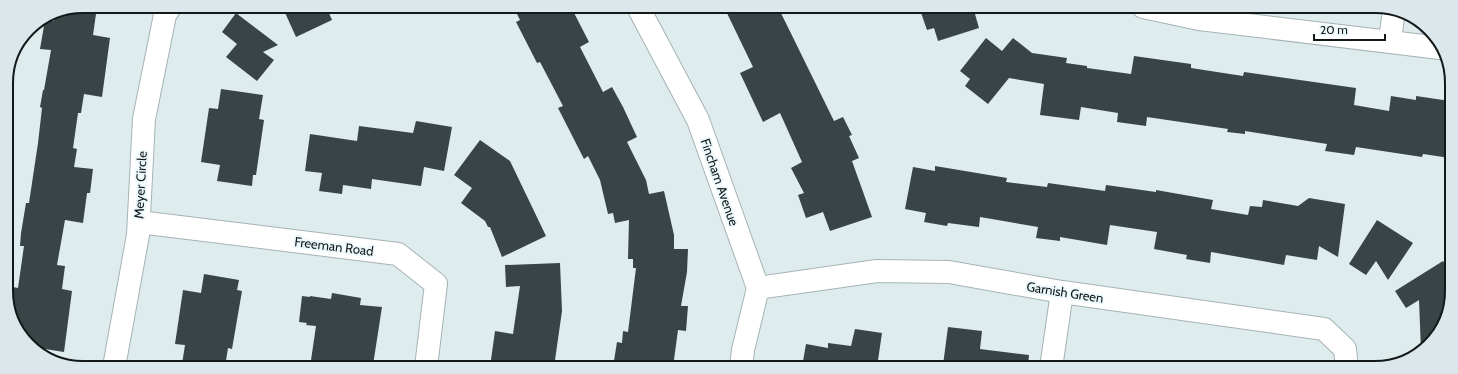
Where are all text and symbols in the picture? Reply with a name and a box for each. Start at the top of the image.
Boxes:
scale bar [1314,16,1385,42]
text: 20 m [1320,22,1348,37]
street label: Fincham Avenue [698,136,743,228]
street label: Meyer Circle [130,150,150,219]
street label: Freeman Road [294,233,374,259]
street label: Garnish Green [1025,278,1105,306]

